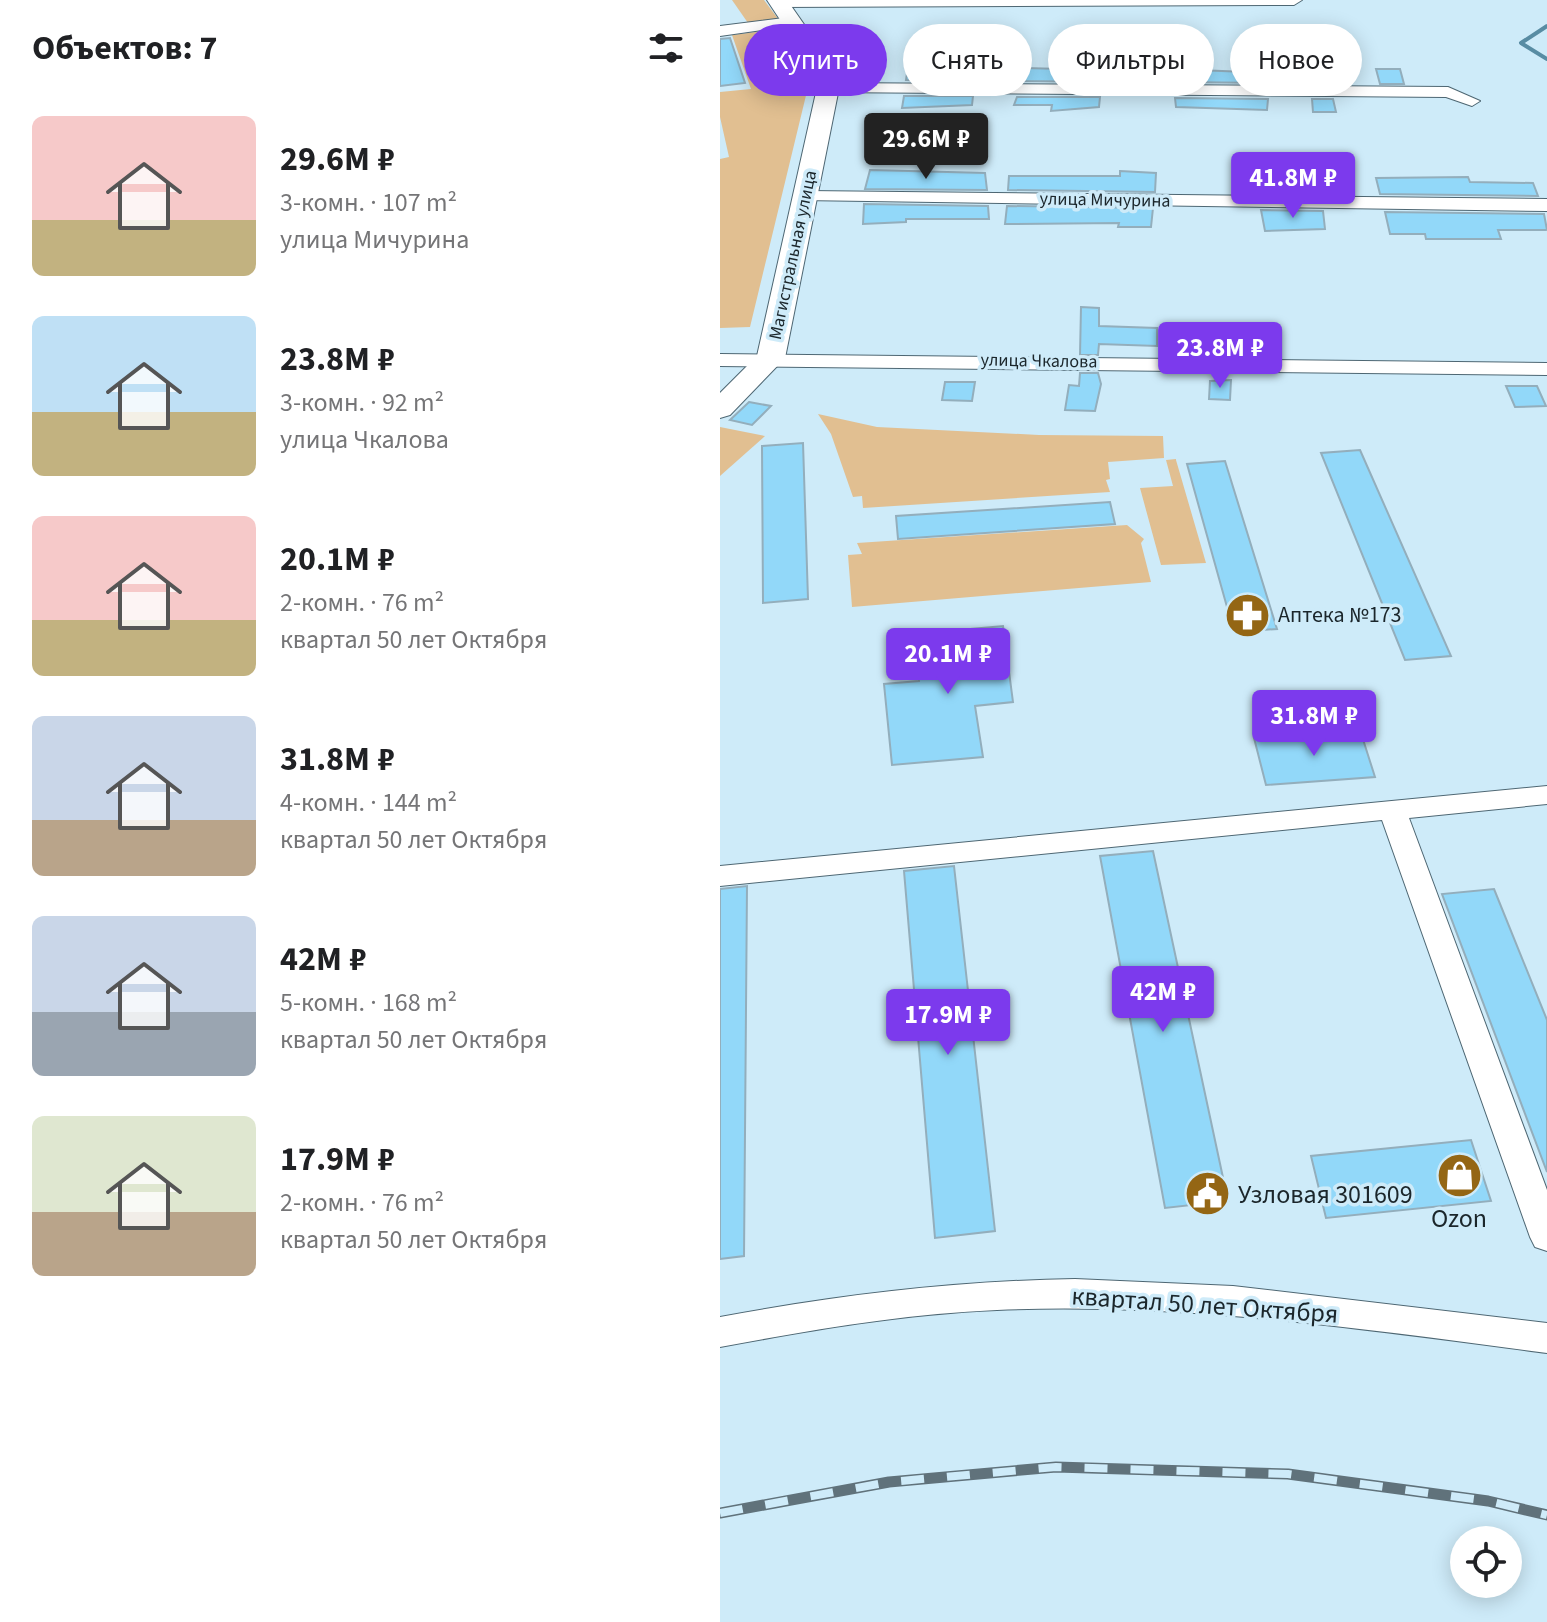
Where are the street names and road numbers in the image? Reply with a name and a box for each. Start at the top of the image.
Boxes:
street label: Магистральная улица [763,168,823,342]
street label: улица Мичурина [1039,186,1171,214]
street label: улица Чкалова [980,347,1098,375]
street label: квартал 50 лет Октября [1070,1277,1340,1333]

